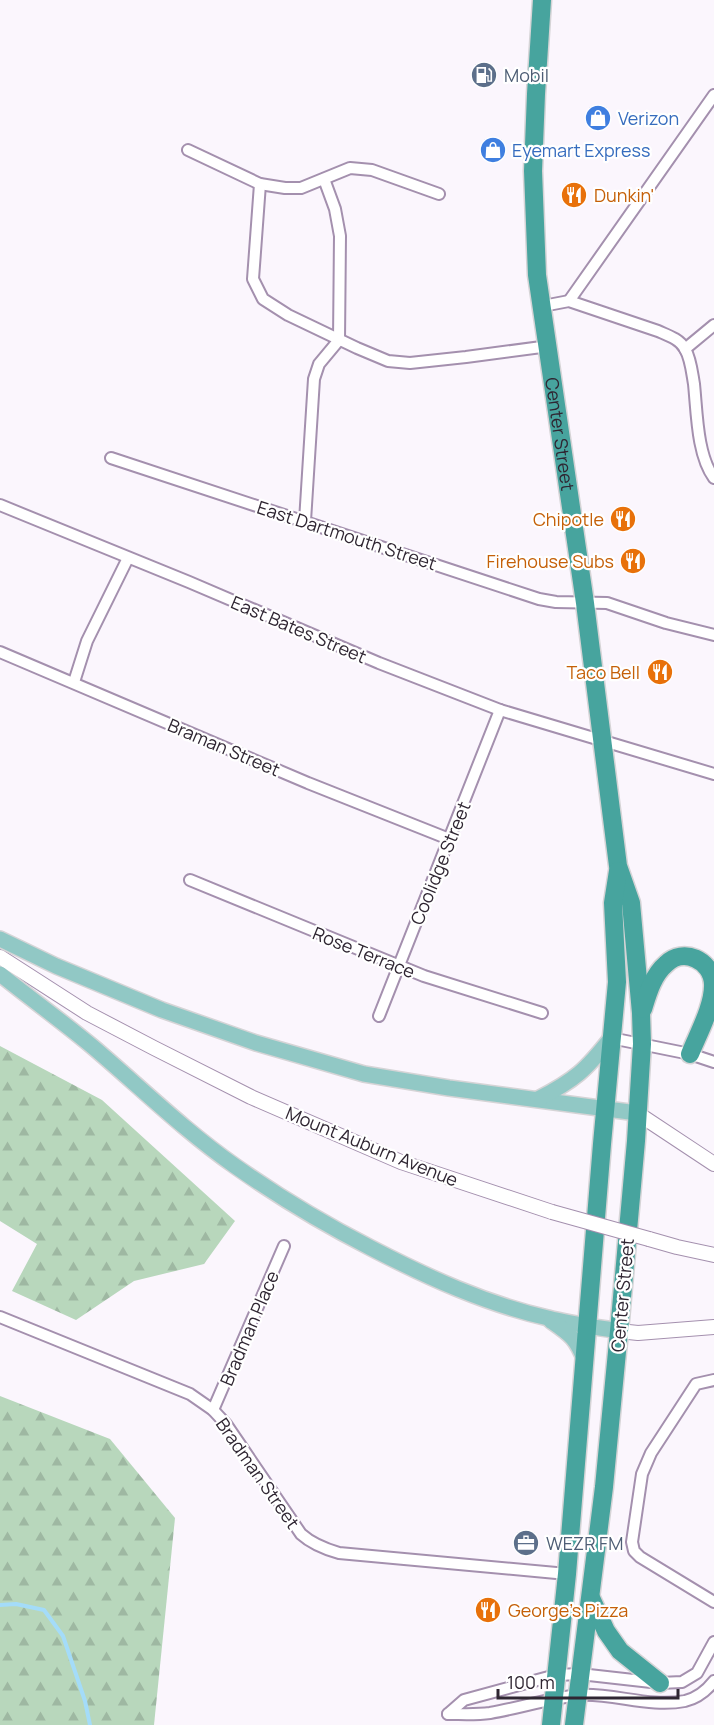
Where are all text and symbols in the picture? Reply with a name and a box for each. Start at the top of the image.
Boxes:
fuel station icon: Mobil [469,60,499,90]
place label: Mobil [504,63,549,87]
shop icon: Verizon [583,103,613,133]
place label: Verizon [618,106,679,130]
shop icon: Eyemart Express [478,135,508,165]
place label: Eyemart Express [512,138,650,162]
restaurant icon: Dunkin' [559,180,589,210]
place label: Dunkin' [594,183,654,207]
street label: Center Street [540,376,580,492]
street label: East Dartmouth Street [254,495,440,575]
restaurant icon: Chipotle [608,504,638,534]
place label: Chipotle [533,507,604,531]
restaurant icon: Firehouse Subs [618,546,648,576]
place label: Firehouse Subs [486,549,614,573]
street label: East Bates Street [228,590,370,668]
restaurant icon: Taco Bell [645,657,675,687]
place label: Taco Bell [567,660,640,684]
street label: Braman Street [164,713,284,781]
street label: Coolidge Street [404,798,476,928]
street label: Rose Terrace [309,921,419,983]
street label: Mount Auburn Avenue [282,1100,462,1192]
street label: Center Street [605,1237,639,1353]
street label: Bradman Place [214,1267,284,1389]
street label: Bradman Street [211,1413,305,1533]
office icon: WEZR FM [511,1528,541,1558]
place label: WEZR FM [546,1531,623,1555]
restaurant icon: George's Pizza [473,1595,503,1625]
place label: George's Pizza [508,1598,628,1622]
scale bar [498,1662,678,1700]
text: 100 m [507,1670,555,1694]

